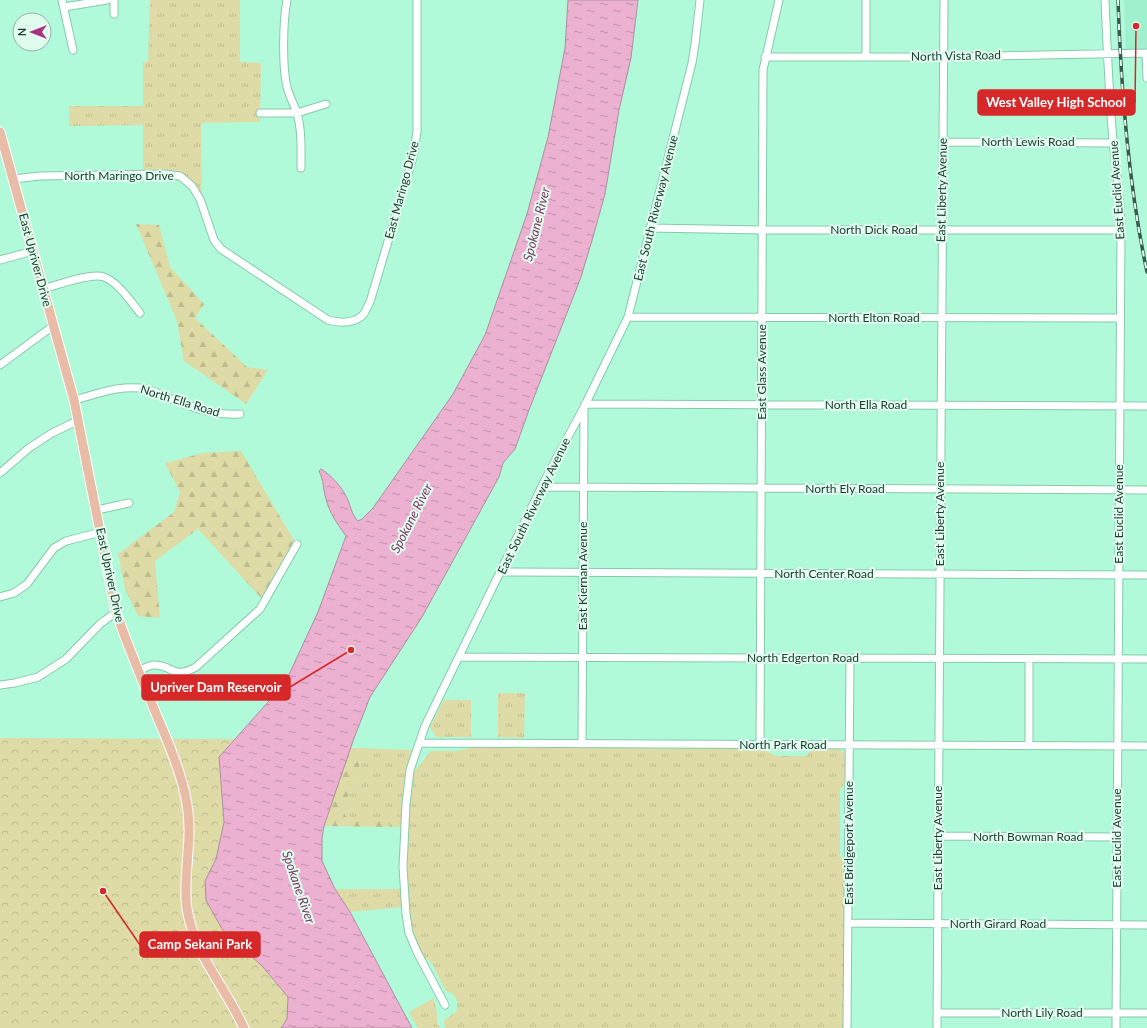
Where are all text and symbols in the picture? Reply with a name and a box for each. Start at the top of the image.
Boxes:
north arrow [12,12,52,52]
text: N [15,28,28,36]
street label: North Vista Road [911,47,1001,64]
callout: West Valley High School [978,90,1135,115]
text: West Valley High School [986,94,1126,110]
street label: East South Riverway Avenue [630,133,681,282]
street label: North Lewis Road [981,134,1075,149]
street label: East Liberty Avenue [933,138,950,242]
street label: East Maringo Drive [381,139,422,241]
street label: East Euclid Avenue [1106,140,1127,240]
street label: North Maringo Drive [64,168,174,183]
water label: Spokane River [519,185,553,263]
street label: East Upriver Drive [16,211,55,308]
street label: North Dick Road [830,222,918,237]
street label: North Elton Road [828,310,920,325]
street label: East Glass Avenue [754,324,769,420]
street label: North Ella Road [139,381,222,420]
street label: North Ella Road [825,397,907,412]
street label: East South Riverway Avenue [494,435,573,576]
street label: East Liberty Avenue [932,462,947,566]
street label: East Euclid Avenue [1111,464,1126,564]
water label: Spokane River [387,480,436,555]
street label: North Ely Road [805,481,885,496]
street label: East Kiernan Avenue [575,522,590,630]
street label: East Upriver Drive [93,526,128,623]
street label: North Center Road [774,566,874,581]
street label: North Edgerton Road [747,650,859,665]
callout: Upriver Dam Reservoir [142,675,290,700]
text: Upriver Dam Reservoir [150,679,282,695]
street label: North Park Road [739,737,827,752]
street label: East Bridgeport Avenue [841,781,856,905]
street label: East Liberty Avenue [930,786,945,890]
street label: East Euclid Avenue [1109,788,1124,888]
street label: North Bowman Road [973,829,1083,844]
water label: Spokane River [279,848,319,926]
street label: North Girard Road [950,916,1046,931]
callout: Camp Sekani Park [140,932,260,957]
text: Camp Sekani Park [148,936,252,952]
street label: North Lily Road [1001,1005,1083,1020]

